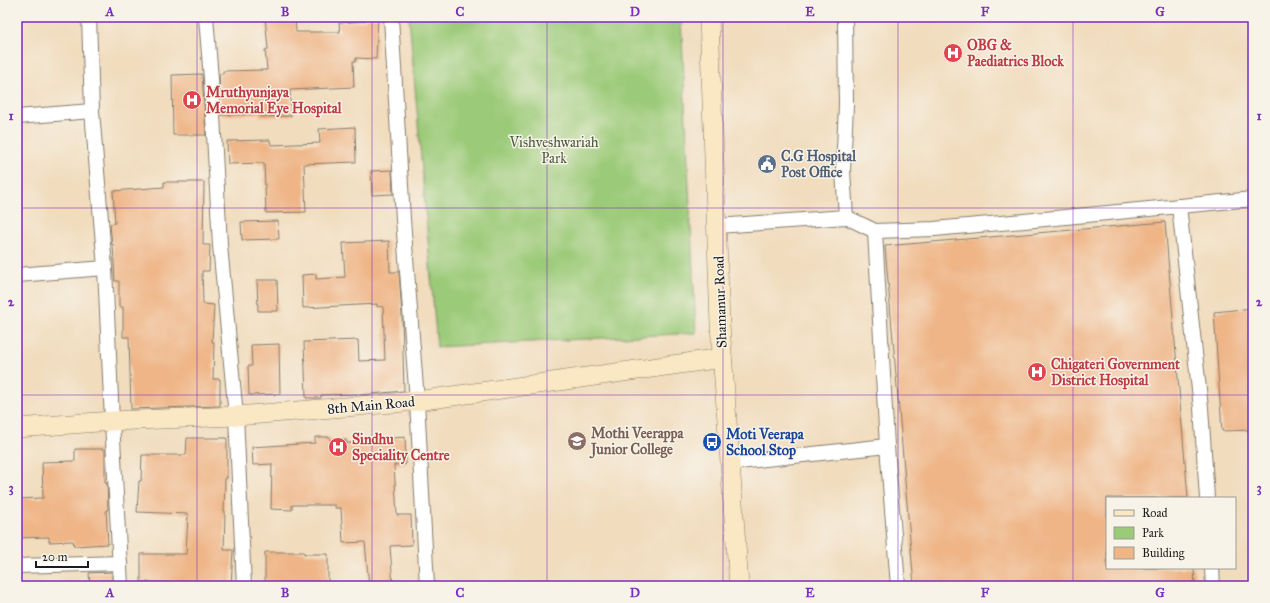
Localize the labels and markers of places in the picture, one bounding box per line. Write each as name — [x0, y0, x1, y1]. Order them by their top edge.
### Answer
place label: OBG & Paediatrics Block — [967, 37, 1064, 70]
hospital icon: OBG & Paediatrics Block — [942, 42, 964, 64]
place label: Mruthyunjaya Memorial Eye Hospital — [206, 84, 343, 118]
hospital icon: Mruthyunjaya Memorial Eye Hospital — [181, 89, 203, 111]
place label: C.G Hospital Post Office — [781, 148, 857, 181]
public building icon: C.G Hospital Post Office — [756, 153, 778, 175]
place label: Chigateri Government District Hospital — [1051, 356, 1180, 390]
hospital icon: Chigateri Government District Hospital — [1026, 361, 1048, 383]
place label: Mothi Veerappa Junior College — [589, 425, 685, 459]
place label: Moti Veerapa School Stop — [726, 426, 805, 460]
school or university icon: Mothi Veerappa Junior College — [566, 430, 588, 452]
place label: Sindhu Speciality Centre — [352, 431, 450, 465]
bus stop icon: Moti Veerapa School Stop — [701, 431, 723, 453]
hospital icon: Sindhu Speciality Centre — [327, 436, 349, 458]

